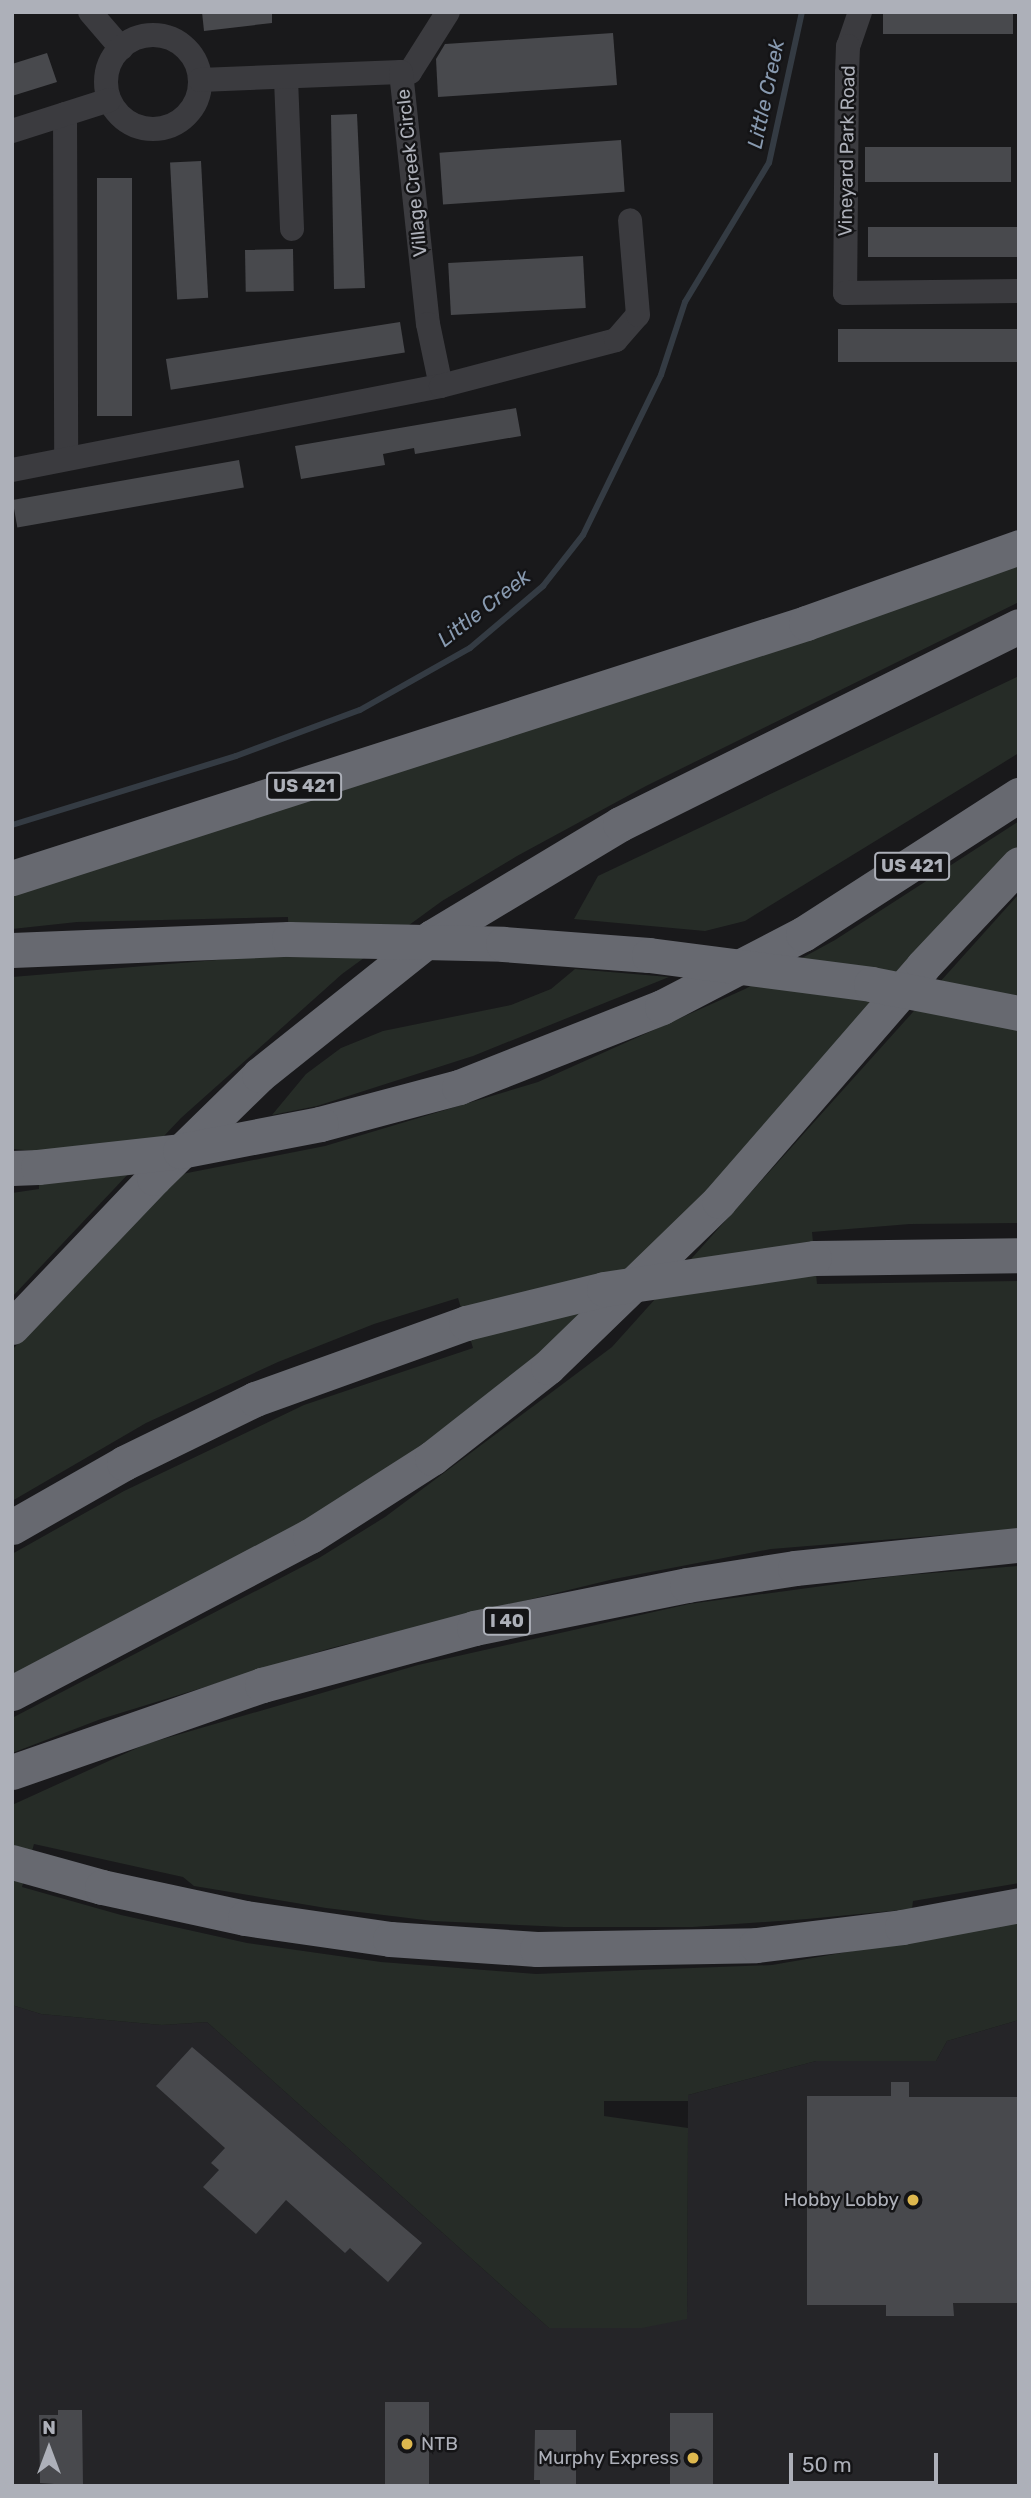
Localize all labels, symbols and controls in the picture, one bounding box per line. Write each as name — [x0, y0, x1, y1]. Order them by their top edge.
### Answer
water label: Little Creek — [742, 37, 790, 151]
street label: Vineyard Park Road — [834, 65, 860, 237]
street label: Village Creek Circle — [392, 88, 432, 258]
water label: Little Creek — [432, 564, 536, 652]
road number: US 421 — [266, 772, 342, 800]
road number: US 421 — [874, 852, 950, 880]
road number: I 40 — [482, 1606, 532, 1636]
place label: Hobby Lobby — [783, 2189, 899, 2211]
marker: Hobby Lobby — [905, 2192, 921, 2208]
north arrow — [14, 2414, 84, 2484]
text: N — [42, 2416, 56, 2439]
place label: NTB — [421, 2433, 458, 2455]
marker: NTB — [399, 2436, 415, 2452]
scale bar — [793, 2438, 942, 2482]
place label: Murphy Express — [537, 2447, 679, 2469]
marker: Murphy Express — [685, 2450, 701, 2466]
text: 50 m — [802, 2452, 852, 2477]

